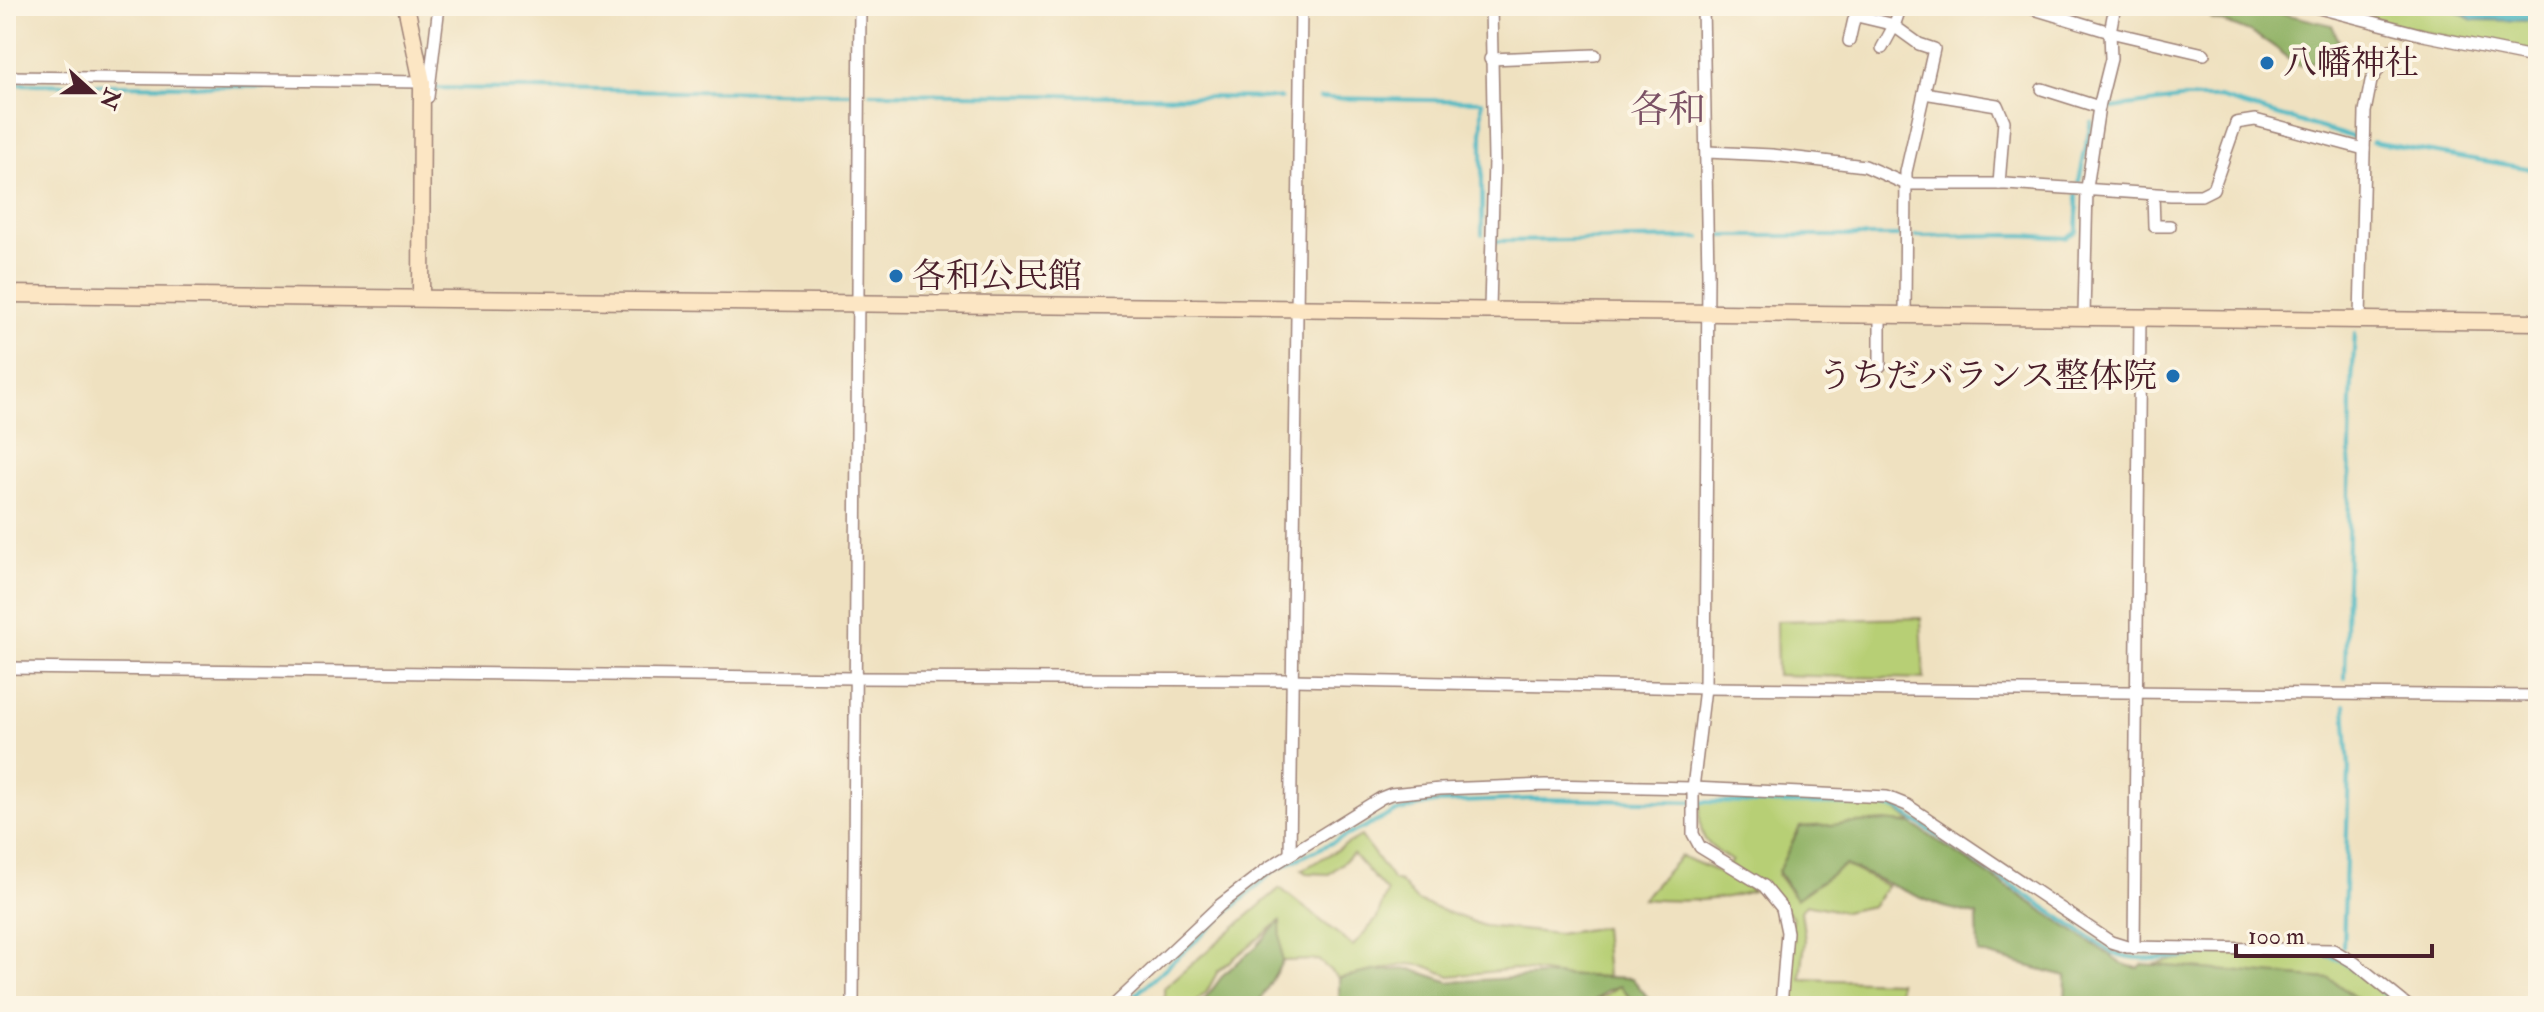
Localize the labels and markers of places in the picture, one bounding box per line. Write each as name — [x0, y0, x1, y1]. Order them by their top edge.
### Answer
place label: 八幡神社 — [2283, 42, 2419, 85]
marker: 八幡神社 — [2258, 54, 2276, 72]
place label: 各和公民館 — [912, 255, 1082, 298]
marker: 各和公民館 — [887, 267, 905, 285]
place label: うちだバランス整体院 — [1818, 355, 2157, 398]
marker: うちだバランス整体院 — [2164, 367, 2182, 385]

